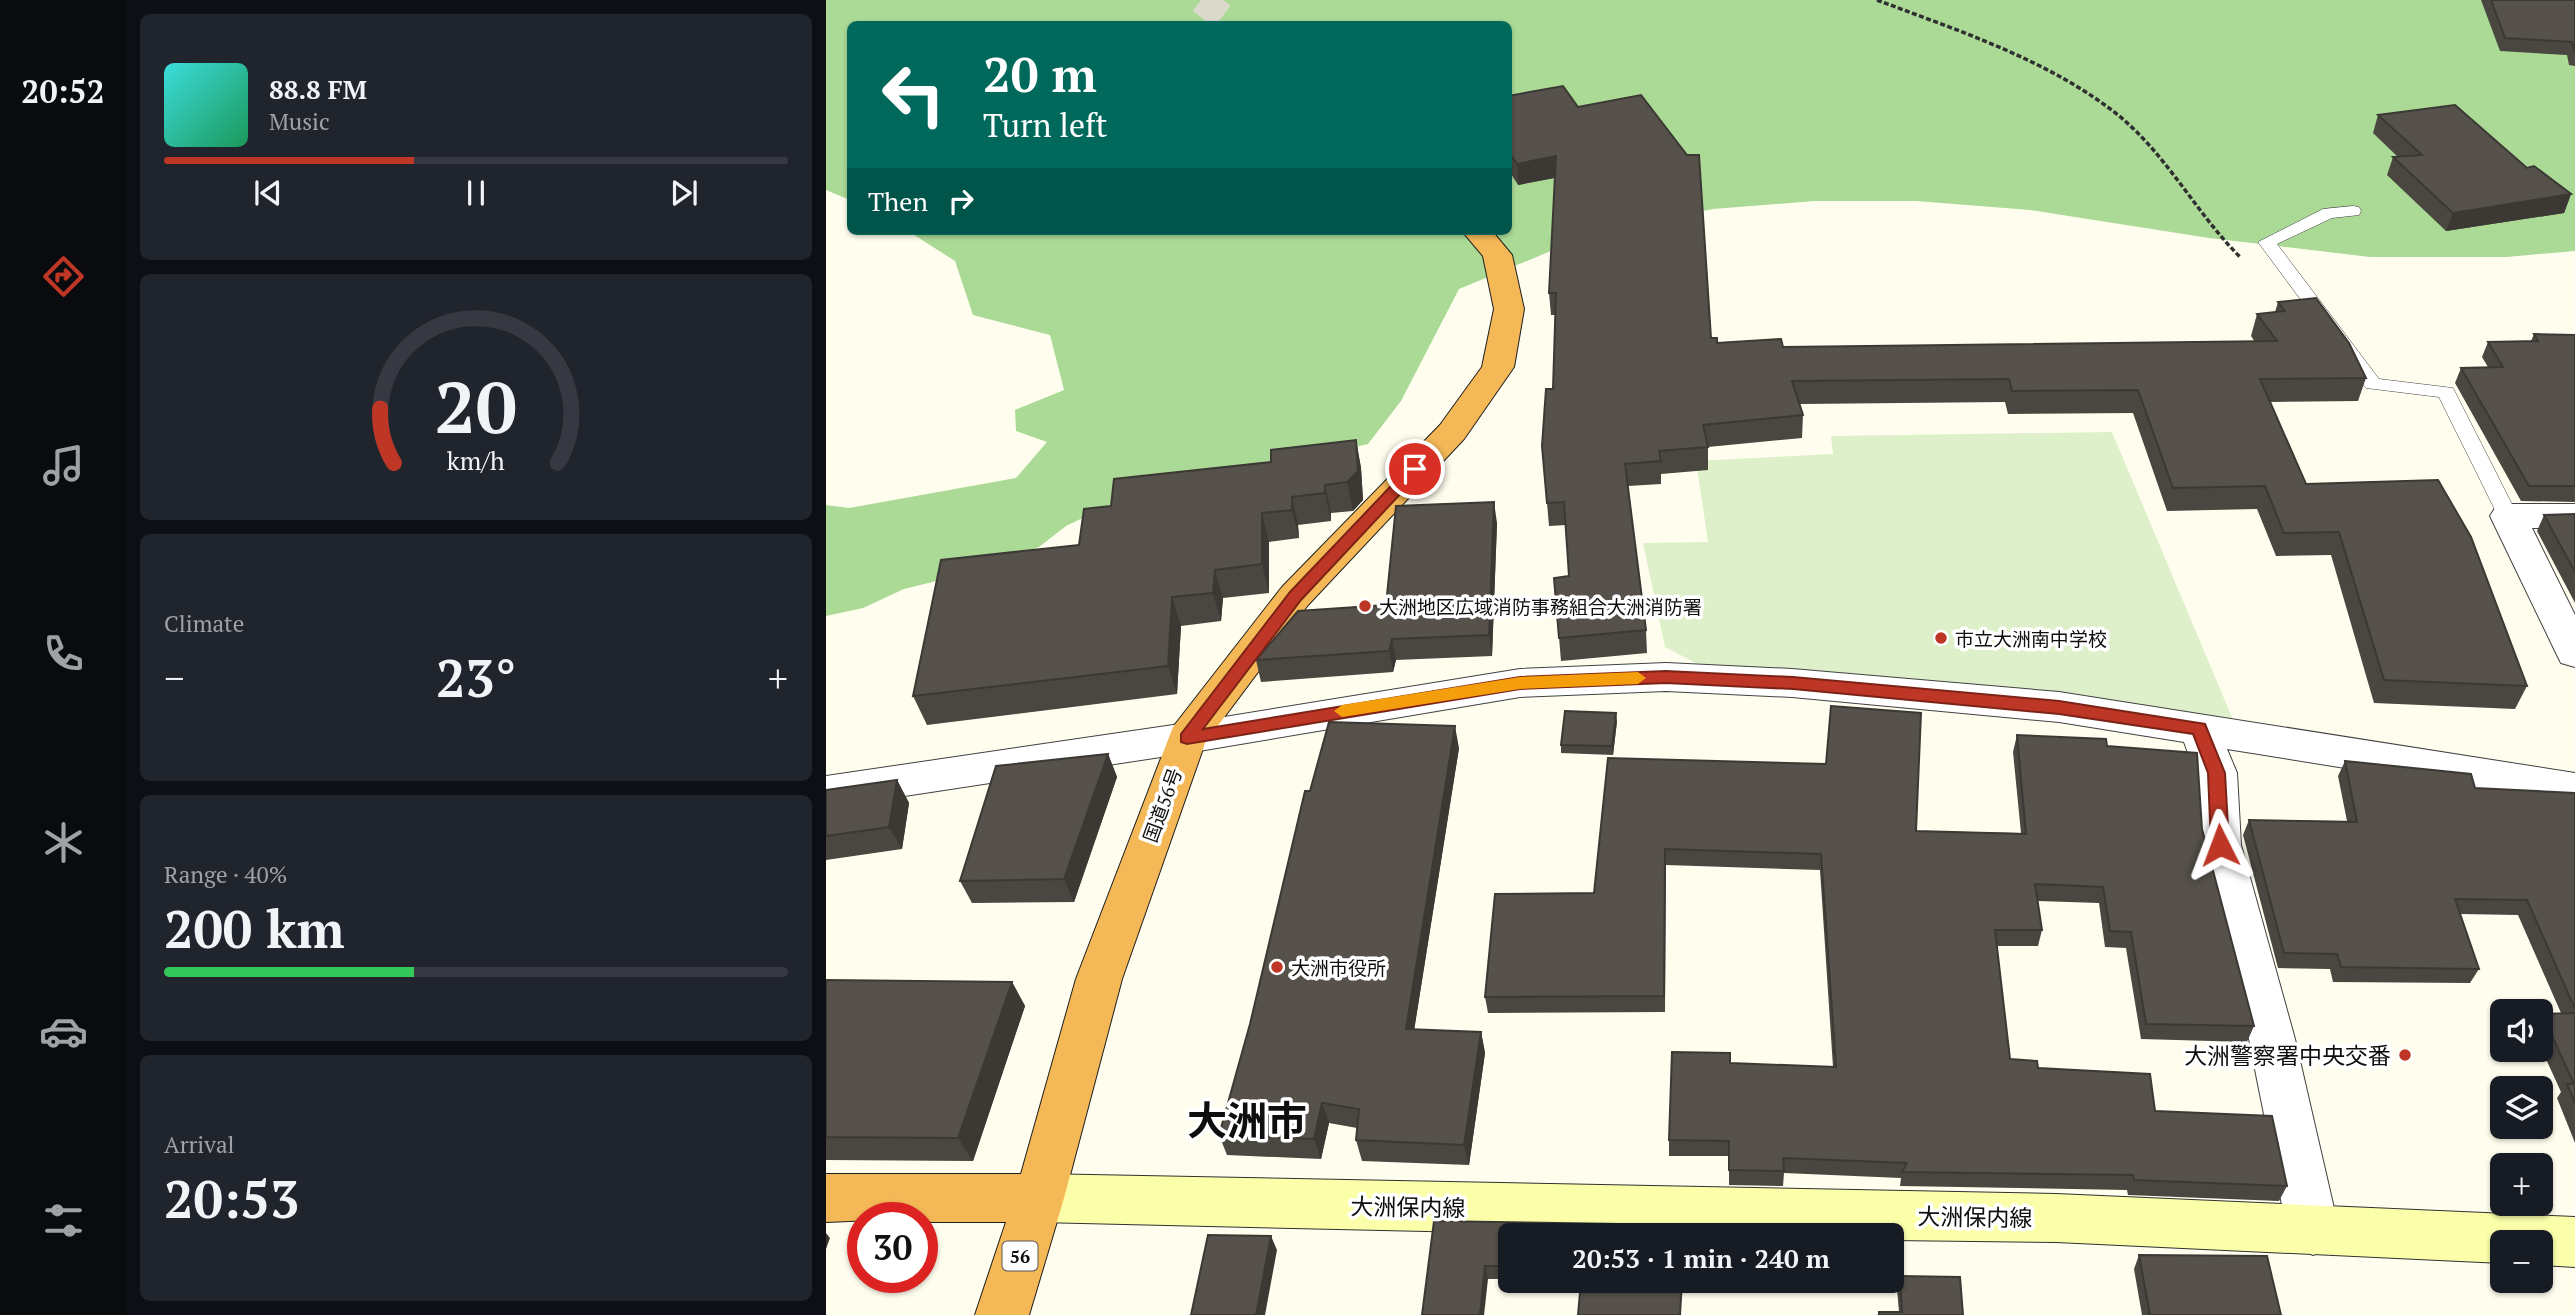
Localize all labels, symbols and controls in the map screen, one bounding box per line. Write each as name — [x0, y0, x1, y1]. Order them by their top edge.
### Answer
text: 20 m — [983, 41, 1097, 106]
icon: left — [868, 49, 959, 140]
text: 20:52 — [21, 70, 105, 112]
text: 88.8 FM — [269, 72, 367, 106]
text: Turn left — [983, 104, 1107, 146]
text: Music — [269, 106, 330, 137]
icon: previous — [249, 174, 287, 212]
icon: pause — [457, 174, 495, 212]
icon: next — [665, 174, 703, 212]
icon: right — [942, 182, 980, 220]
text: Then — [868, 184, 928, 218]
icon: directions — [39, 252, 88, 301]
text: 20 — [435, 358, 517, 455]
pin — [1385, 439, 1445, 499]
icon: music — [39, 441, 88, 490]
text: km/h — [447, 444, 505, 477]
icon: arrive — [1396, 450, 1434, 488]
place label: 大洲地区広域消防事務組合大洲消防署 — [1379, 594, 1702, 619]
marker: 大洲地区広域消防事務組合大洲消防署 — [1357, 598, 1373, 614]
text: Climate — [164, 608, 244, 639]
place label: 市立大洲南中学校 — [1955, 626, 2107, 651]
icon: phone — [39, 629, 88, 678]
marker: 市立大洲南中学校 — [1933, 630, 1949, 646]
text: 23° — [436, 643, 516, 712]
text: − — [164, 653, 184, 703]
text: + — [768, 653, 788, 703]
street label: 国道56号 — [1137, 764, 1187, 846]
position arrow — [2183, 808, 2257, 882]
icon: climate — [39, 818, 88, 867]
text: Range · 40% — [164, 859, 287, 890]
text: 200 km — [164, 894, 345, 963]
place label: 大洲市役所 — [1291, 955, 1386, 980]
marker: 大洲市役所 — [1269, 959, 1285, 975]
map controls — [2490, 999, 2553, 1293]
button: sound — [2490, 999, 2553, 1062]
icon: car — [39, 1007, 88, 1056]
place label: 大洲警察署中央交番 — [2184, 1040, 2391, 1071]
marker: 大洲警察署中央交番 — [2397, 1047, 2413, 1063]
button: layers — [2490, 1076, 2553, 1139]
district label: 大洲市 — [1187, 1093, 1307, 1146]
text: Arrival — [164, 1129, 235, 1160]
button: + — [2490, 1153, 2553, 1216]
text: 20:53 — [164, 1164, 299, 1233]
street label: 大洲保内線 — [1350, 1190, 1466, 1224]
icon: filters — [39, 1196, 88, 1245]
street label: 大洲保内線 — [1917, 1200, 2033, 1234]
speed limit sign: 30 — [847, 1202, 938, 1293]
button: − — [2490, 1230, 2553, 1293]
road number: 56 — [1002, 1241, 1038, 1270]
text: 20:53 · 1 min · 240 m — [1572, 1241, 1830, 1275]

